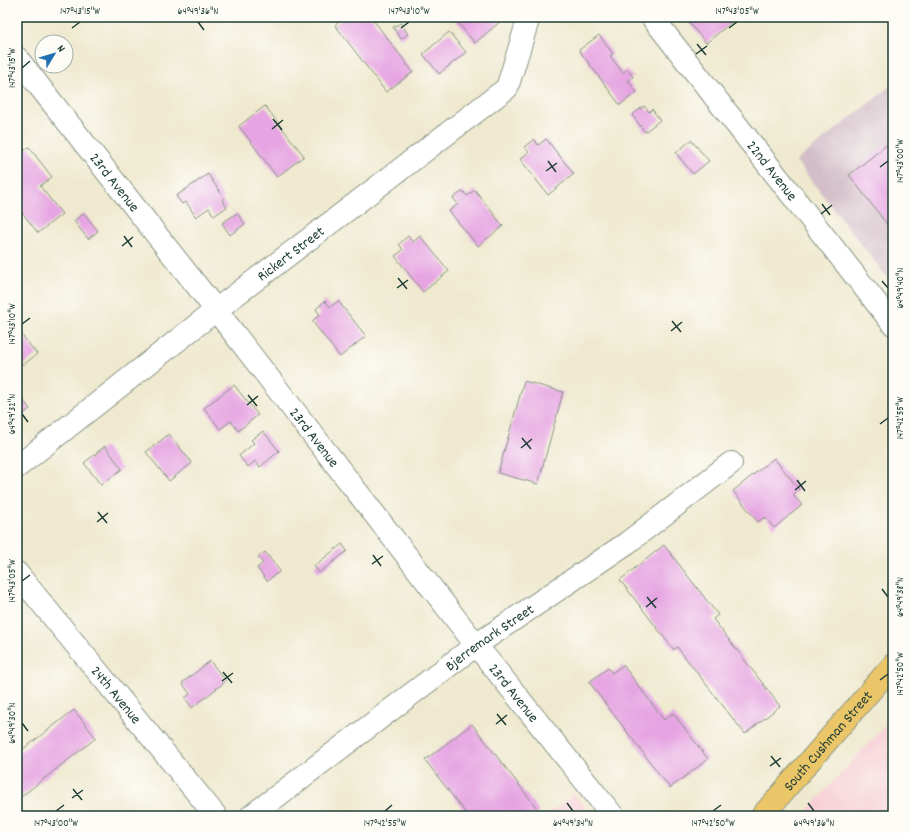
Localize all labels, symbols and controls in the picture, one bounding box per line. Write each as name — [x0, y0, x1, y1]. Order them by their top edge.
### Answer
text: 147°43'15"W — [60, 5, 100, 19]
text: 64°49'36"N — [178, 5, 218, 19]
text: 147°43'10"W — [389, 5, 430, 19]
text: 147°43'05"W — [715, 5, 759, 19]
north arrow — [34, 34, 74, 74]
text: N — [52, 42, 69, 57]
text: 147°43'15"W — [6, 48, 20, 88]
street label: 22nd Avenue — [740, 137, 802, 207]
text: 147°43'00"W — [894, 139, 908, 183]
street label: 23rd Avenue — [83, 149, 144, 218]
street label: Rickert Street — [253, 222, 330, 288]
text: 64°49'40"N — [894, 267, 908, 309]
text: 147°43'10"W — [6, 303, 20, 344]
text: 64°49'32"N — [6, 394, 20, 434]
text: 147°42'55"W — [894, 397, 908, 439]
street label: 23rd Avenue — [283, 404, 344, 473]
text: 147°43'05"W — [6, 559, 20, 603]
text: 64°49'38"N — [894, 577, 908, 617]
street label: Bjerremark Street — [441, 599, 540, 678]
text: 147°42'50"W — [894, 652, 908, 696]
street label: 23rd Avenue — [482, 659, 543, 728]
street label: 24th Avenue — [84, 662, 146, 730]
street label: South Cushman Street — [779, 686, 879, 797]
text: 64°49'30"N — [6, 702, 20, 744]
text: 147°43'00"W — [34, 817, 78, 831]
text: 147°42'55"W — [364, 817, 406, 831]
text: 64°49'34"N — [553, 817, 593, 831]
text: 147°42'50"W — [691, 817, 735, 831]
text: 64°49'36"N — [794, 817, 834, 831]

